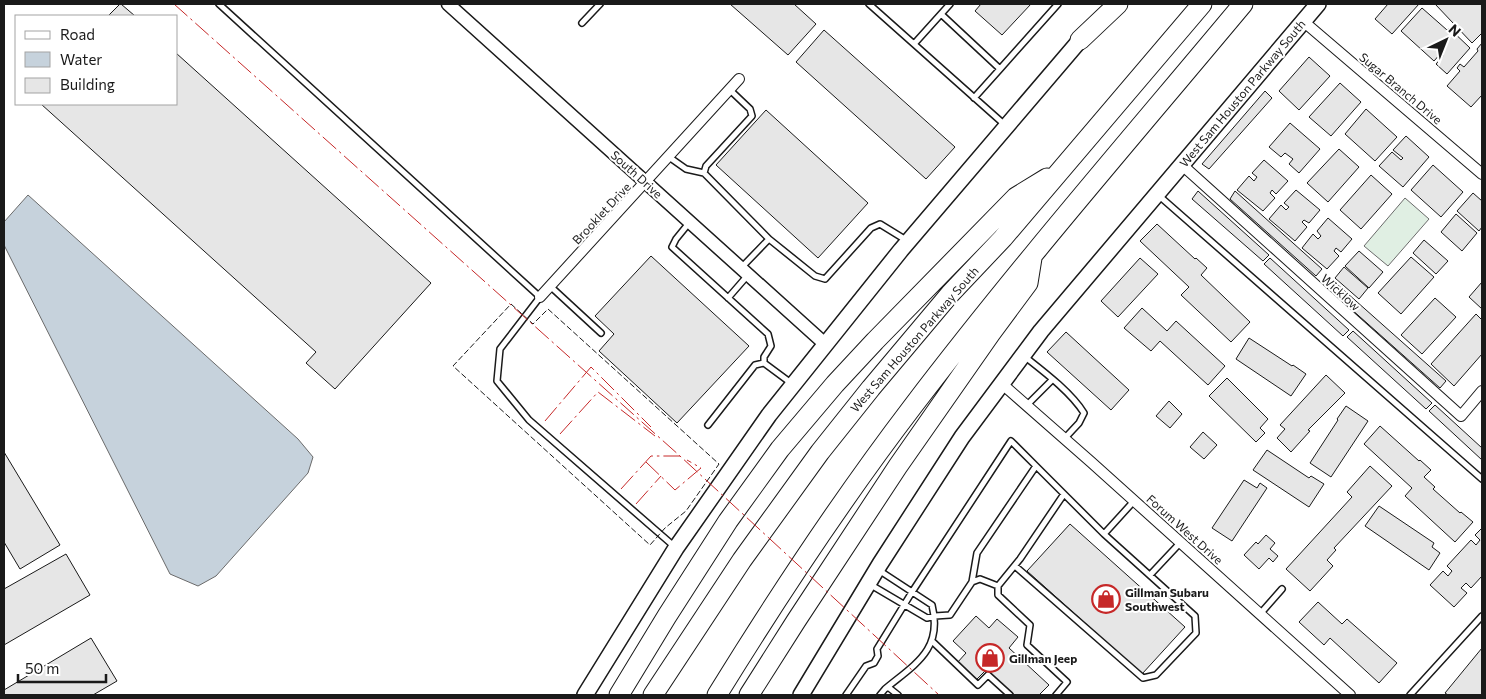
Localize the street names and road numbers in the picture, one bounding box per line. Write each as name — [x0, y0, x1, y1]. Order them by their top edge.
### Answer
street label: West Sam Houston Parkway South — [1176, 17, 1308, 169]
street label: Sugar Branch Drive — [1357, 49, 1445, 127]
street label: South Drive — [609, 147, 665, 201]
street label: Brooklet Drive — [569, 179, 633, 247]
street label: West Sam Houston Parkway South — [847, 264, 981, 414]
street label: Wicklow — [1319, 271, 1364, 313]
street label: Forum West Drive — [1144, 491, 1226, 567]

